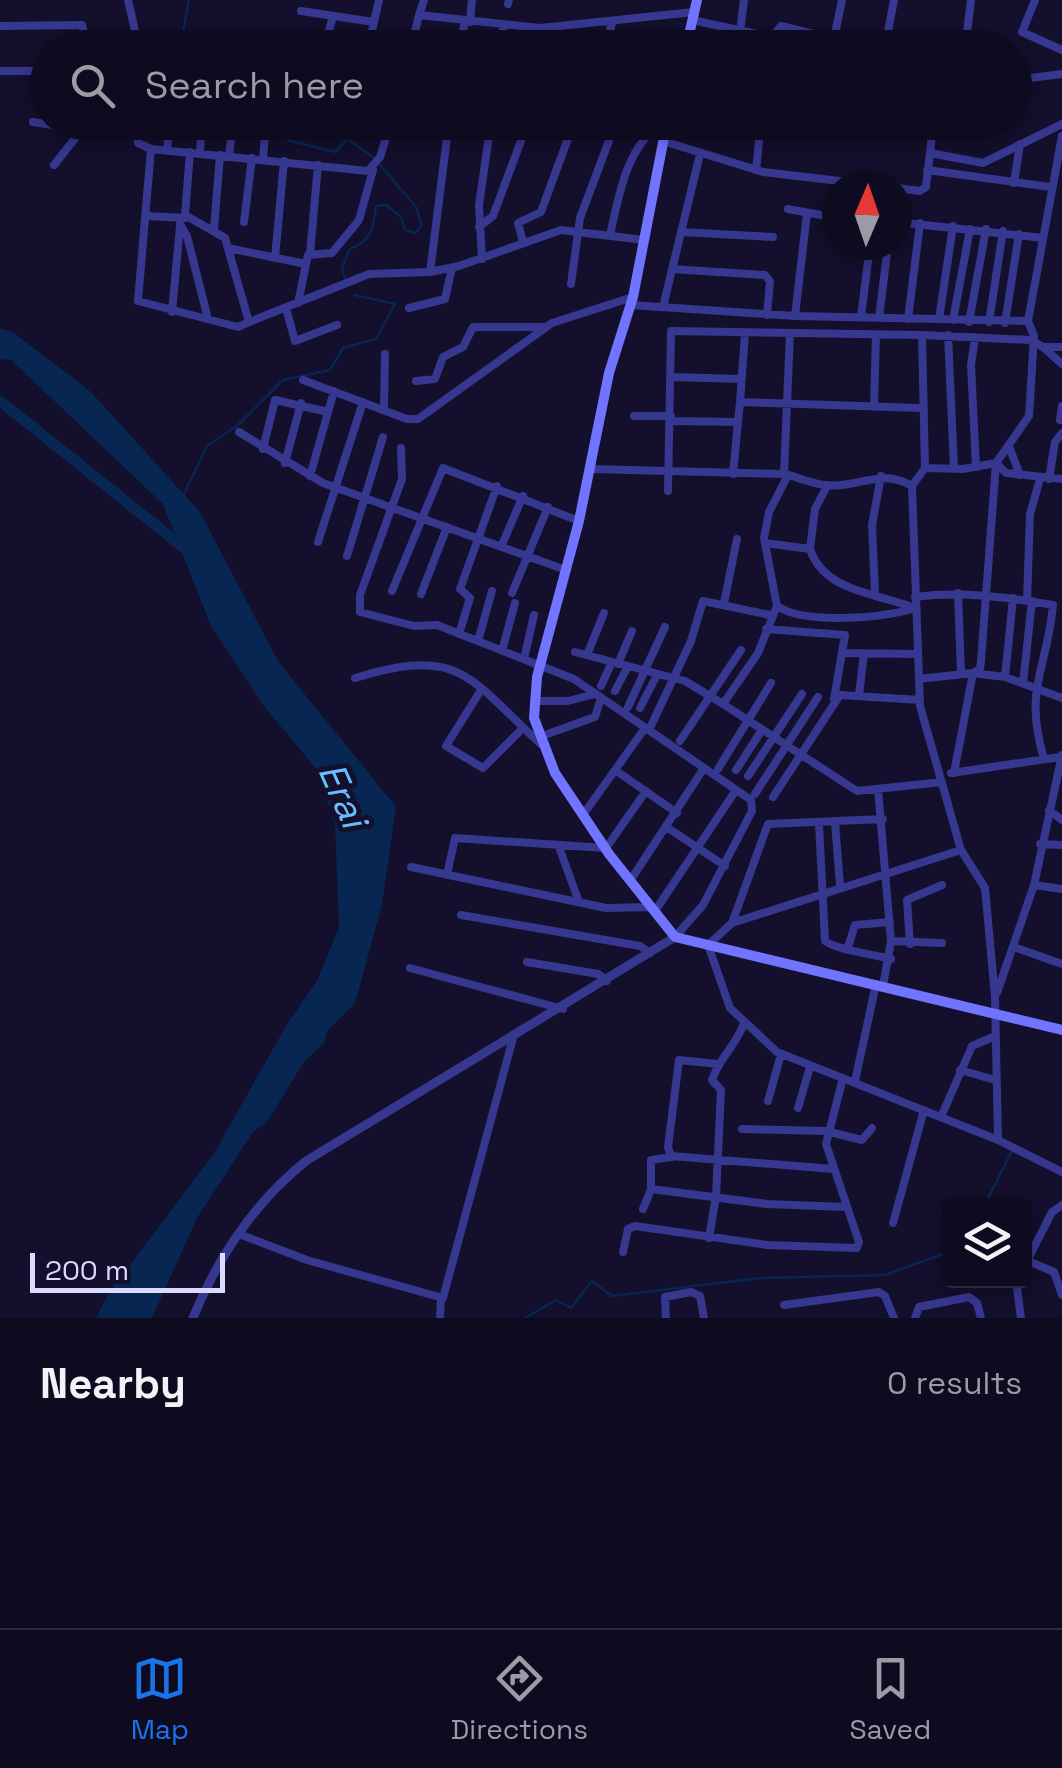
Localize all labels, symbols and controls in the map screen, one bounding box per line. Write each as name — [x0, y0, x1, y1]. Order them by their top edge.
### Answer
search box — [30, 30, 1032, 140]
icon: search — [65, 58, 120, 113]
text: Search here — [145, 61, 364, 109]
north arrow — [822, 170, 912, 260]
water label: Erai — [308, 755, 380, 839]
map controls — [942, 1198, 1032, 1288]
button: layers — [942, 1198, 1032, 1288]
scale bar — [30, 1248, 225, 1292]
text: 200 m — [45, 1252, 129, 1288]
text: Nearby — [40, 1357, 186, 1410]
text: 0 results — [887, 1363, 1022, 1403]
tab: Map — [131, 1651, 189, 1747]
tab: Directions — [451, 1651, 588, 1747]
tab: Saved — [850, 1651, 931, 1747]

